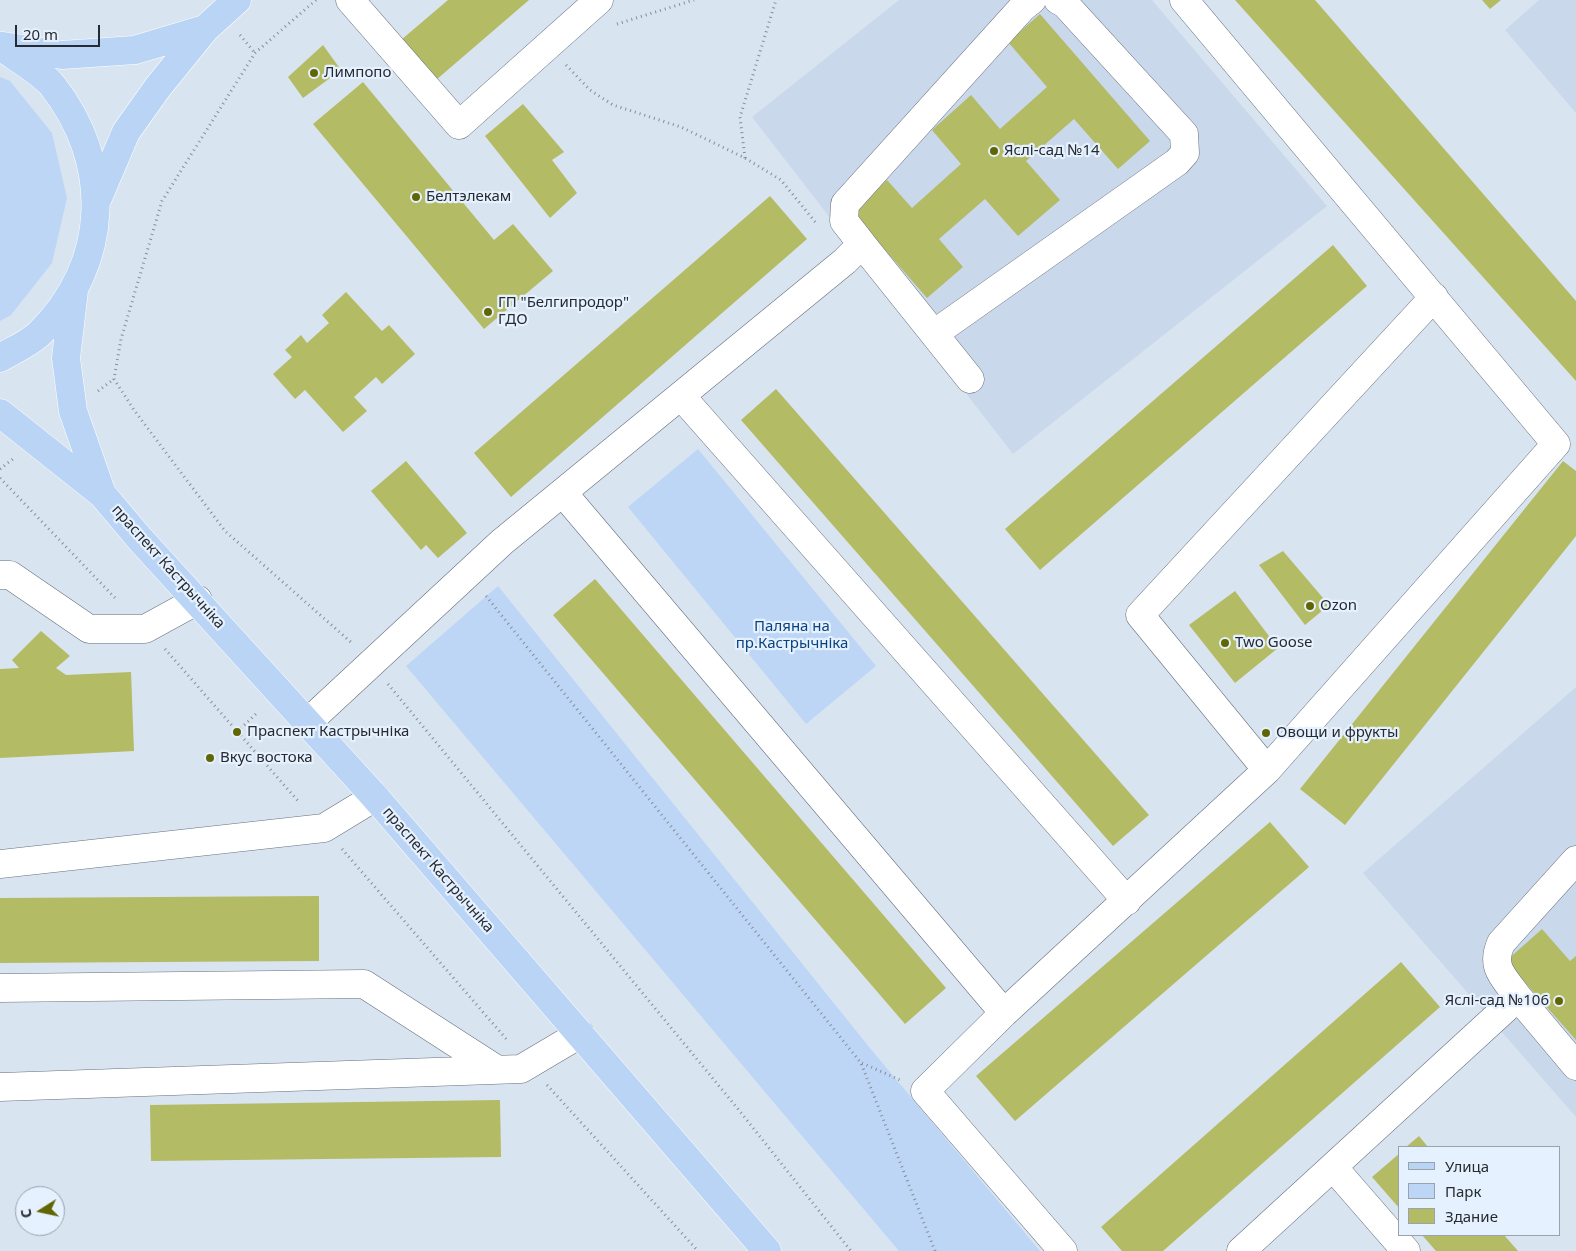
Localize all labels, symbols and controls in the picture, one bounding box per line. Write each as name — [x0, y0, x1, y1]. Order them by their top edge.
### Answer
scale bar — [18, 15, 102, 47]
text: 20 m — [23, 24, 58, 44]
place label: Лимпопо — [324, 64, 391, 82]
marker: Лимпопо — [308, 67, 320, 79]
place label: Яслі-сад №14 — [1004, 142, 1100, 160]
marker: Яслі-сад №14 — [988, 145, 1000, 157]
place label: Белтэлекам — [426, 188, 511, 206]
marker: Белтэлекам — [410, 191, 422, 203]
place label: ГП "Белгипродор" ГДО — [498, 294, 629, 329]
marker: ГП "Белгипродор" ГДО — [482, 306, 494, 318]
street label: праспект Кастрычніка — [108, 501, 228, 633]
place label: Ozon — [1320, 597, 1357, 615]
marker: Ozon — [1304, 600, 1316, 612]
park label: Паляна на пр.Кастрычніка — [736, 618, 848, 653]
place label: Two Goose — [1235, 634, 1313, 652]
marker: Two Goose — [1219, 637, 1231, 649]
place label: Праспект Кастрычніка — [247, 723, 409, 741]
place label: Овощи и фрукты — [1276, 724, 1398, 742]
marker: Праспект Кастрычніка — [231, 726, 243, 738]
marker: Овощи и фрукты — [1260, 727, 1272, 739]
place label: Вкус востока — [220, 749, 313, 767]
marker: Вкус востока — [204, 752, 216, 764]
street label: праспект Кастрычніка — [379, 804, 497, 936]
place label: Яслі-сад №106 — [1445, 992, 1549, 1010]
marker: Яслі-сад №106 — [1553, 995, 1565, 1007]
legend — [1398, 1146, 1561, 1236]
text: Улица — [1445, 1156, 1489, 1176]
text: Парк — [1445, 1181, 1481, 1201]
north arrow — [15, 1186, 65, 1236]
text: Здание — [1445, 1206, 1498, 1226]
text: С — [16, 1207, 36, 1220]

